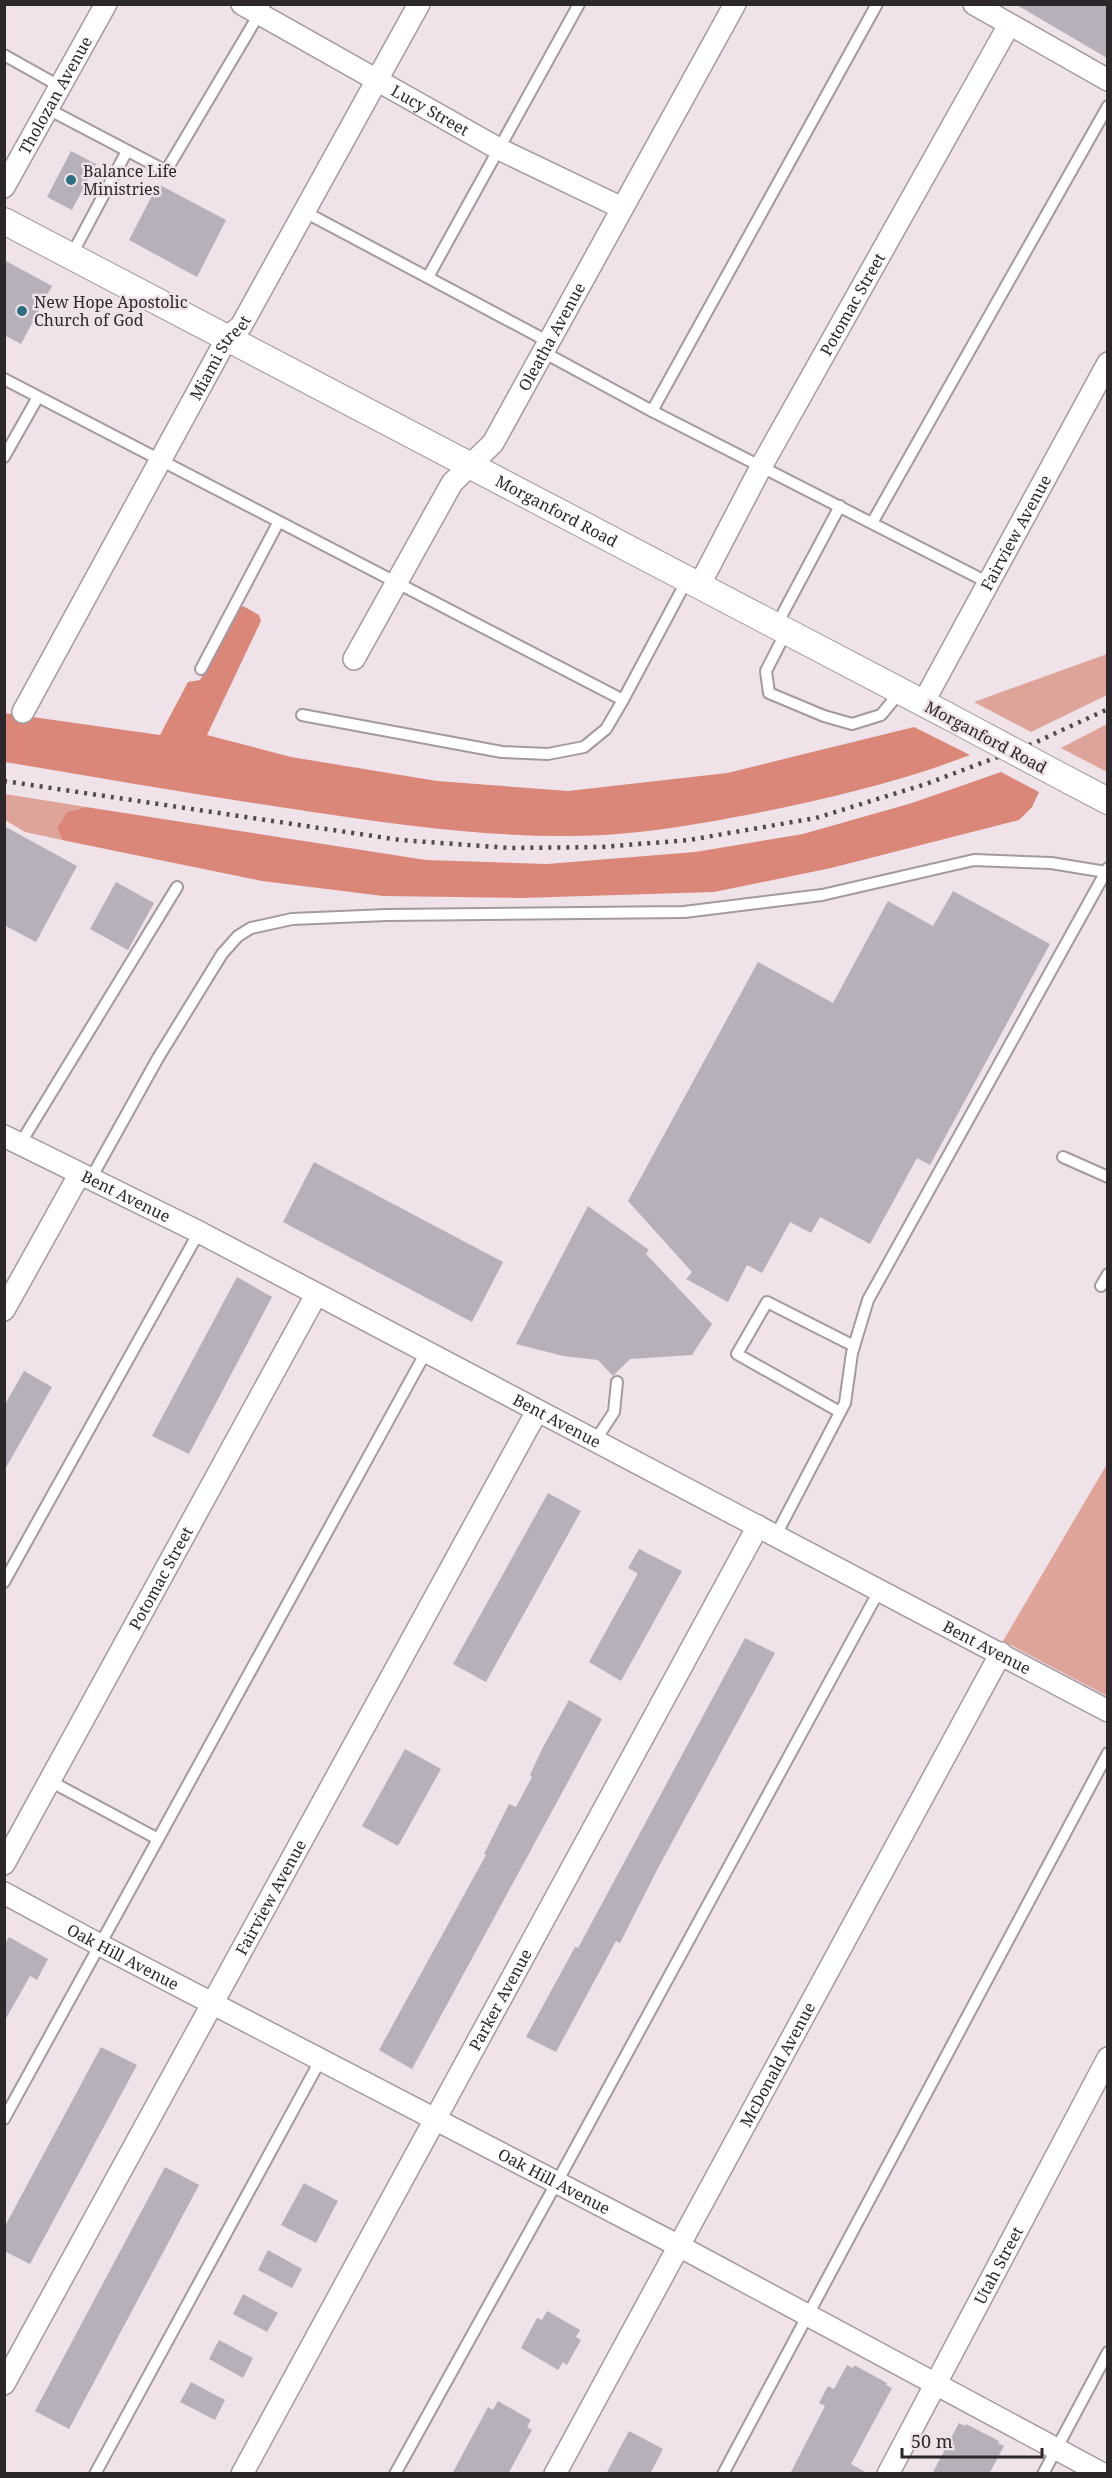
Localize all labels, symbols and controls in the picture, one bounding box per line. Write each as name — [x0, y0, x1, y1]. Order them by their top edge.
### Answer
street label: Tholozan Avenue — [13, 32, 97, 158]
street label: Lucy Street — [387, 79, 473, 141]
place label: Balance Life Ministries — [83, 160, 177, 200]
marker: Balance Life Ministries — [64, 173, 78, 187]
street label: Potomac Street — [815, 248, 890, 359]
street label: Oleatha Avenue — [513, 279, 590, 395]
place label: New Hope Apostolic Church of God — [34, 291, 188, 331]
marker: New Hope Apostolic Church of God — [15, 304, 29, 318]
street label: Miami Street — [184, 311, 256, 404]
street label: Morganford Road — [492, 470, 622, 552]
street label: Fairview Avenue — [975, 471, 1056, 594]
street label: Morganford Road — [921, 696, 1051, 778]
street label: Bent Avenue — [78, 1165, 174, 1227]
street label: Bent Avenue — [509, 1388, 605, 1453]
street label: Potomac Street — [124, 1522, 198, 1634]
street label: Bent Avenue — [939, 1615, 1035, 1679]
street label: Fairview Avenue — [230, 1836, 311, 1959]
street label: Oak Hill Avenue — [63, 1918, 183, 1995]
street label: Parker Avenue — [464, 1945, 537, 2054]
street label: McDonald Avenue — [735, 1998, 820, 2131]
street label: Oak Hill Avenue — [494, 2143, 614, 2219]
street label: Utah Street — [969, 2222, 1028, 2308]
scale bar — [902, 2421, 1042, 2459]
text: 50 m — [911, 2429, 953, 2453]

